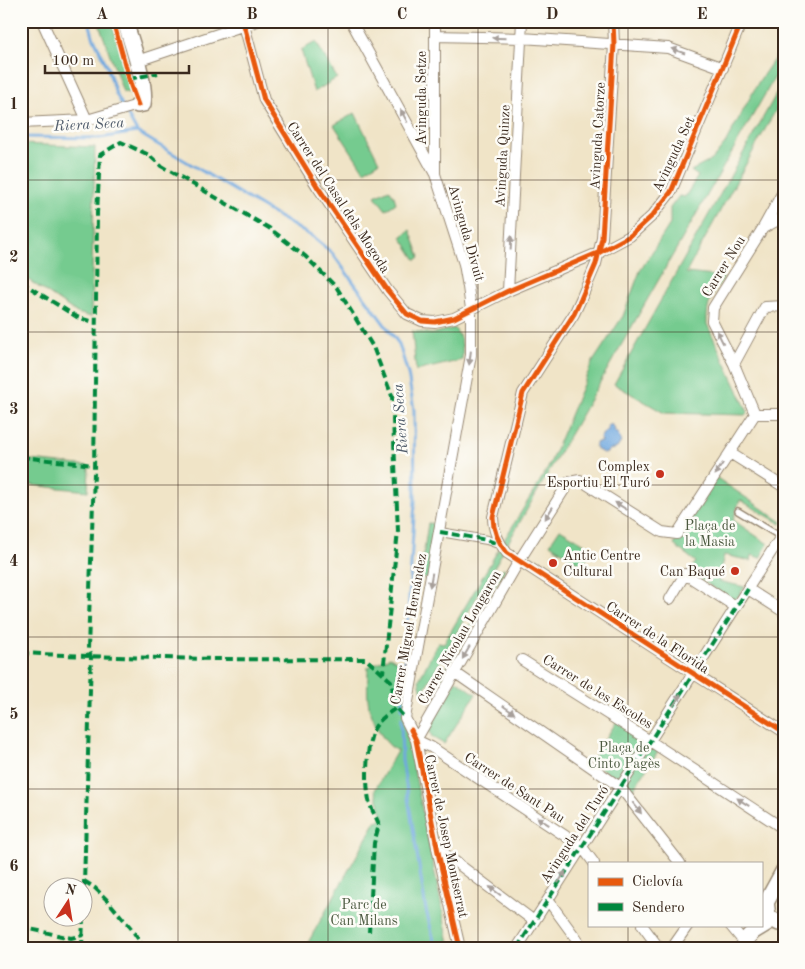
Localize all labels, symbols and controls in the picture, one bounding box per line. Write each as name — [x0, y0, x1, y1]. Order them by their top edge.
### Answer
text: A — [96, 7, 108, 23]
text: B — [246, 7, 258, 23]
text: C — [397, 7, 407, 23]
text: D — [546, 7, 558, 23]
text: E — [696, 7, 708, 23]
one-way arrow — [490, 33, 506, 41]
scale bar — [45, 42, 189, 74]
one-way arrow — [670, 47, 685, 55]
street label: Avinguda Setze — [415, 51, 429, 145]
text: 100 m — [52, 54, 94, 69]
street label: Avinguda Catorze — [588, 82, 608, 190]
text: 1 — [9, 97, 19, 113]
street label: Avinguda Quinze — [493, 104, 513, 208]
one-way arrow — [400, 108, 408, 123]
street label: Avinguda Set — [650, 114, 698, 194]
water label: Riera Seca — [52, 116, 125, 135]
street label: Carrer del Casal dels Mogoda — [284, 119, 392, 276]
street label: Avinguda Divuit — [446, 183, 487, 283]
street label: Carrer Nou — [700, 233, 748, 300]
one-way arrow — [507, 235, 515, 251]
text: 2 — [9, 250, 19, 266]
one-way arrow — [716, 330, 724, 345]
one-way arrow — [466, 350, 474, 366]
water label: Riera Seca — [392, 383, 412, 456]
text: 3 — [9, 402, 19, 418]
place label: Complex Esportiu El Turó — [547, 460, 650, 490]
one-way arrow — [714, 463, 724, 476]
marker: Complex Esportiu El Turó — [654, 468, 666, 480]
one-way arrow — [615, 502, 628, 511]
one-way arrow — [544, 506, 554, 520]
park label: Plaça de la Masia — [685, 519, 735, 549]
place label: Antic Centre Cultural — [563, 549, 640, 579]
street label: Carrer Miguel Hernández — [389, 552, 429, 706]
text: 4 — [9, 554, 19, 570]
marker: Antic Centre Cultural — [547, 557, 559, 569]
place label: Can Baqué — [660, 565, 725, 579]
marker: Can Baqué — [729, 565, 741, 577]
street label: Carrer Nicolau Longaron — [416, 568, 504, 707]
one-way arrow — [427, 572, 435, 588]
street label: Carrer de la Florida — [603, 599, 712, 676]
one-way arrow — [462, 645, 470, 660]
street label: Carrer de les Escoles — [540, 652, 655, 731]
one-way arrow — [672, 693, 681, 706]
one-way arrow — [502, 705, 516, 715]
text: 5 — [9, 707, 19, 723]
park label: Plaça de Cinto Pagès — [588, 741, 660, 771]
street label: Carrer de Sant Pau — [462, 750, 568, 826]
street label: Carrer de Josep Montserrat — [422, 753, 470, 919]
street label: Avinguda del Turó — [538, 783, 612, 886]
one-way arrow — [736, 797, 750, 807]
one-way arrow — [632, 802, 642, 815]
one-way arrow — [536, 817, 550, 826]
text: 6 — [9, 859, 19, 875]
legend — [588, 862, 762, 926]
one-way arrow — [557, 871, 567, 884]
text: Ciclovía — [632, 875, 684, 890]
north arrow — [42, 876, 92, 926]
text: N — [64, 882, 77, 898]
one-way arrow — [489, 886, 502, 897]
park label: Parc de Can Milans — [330, 898, 398, 928]
text: Sendero — [632, 901, 685, 916]

